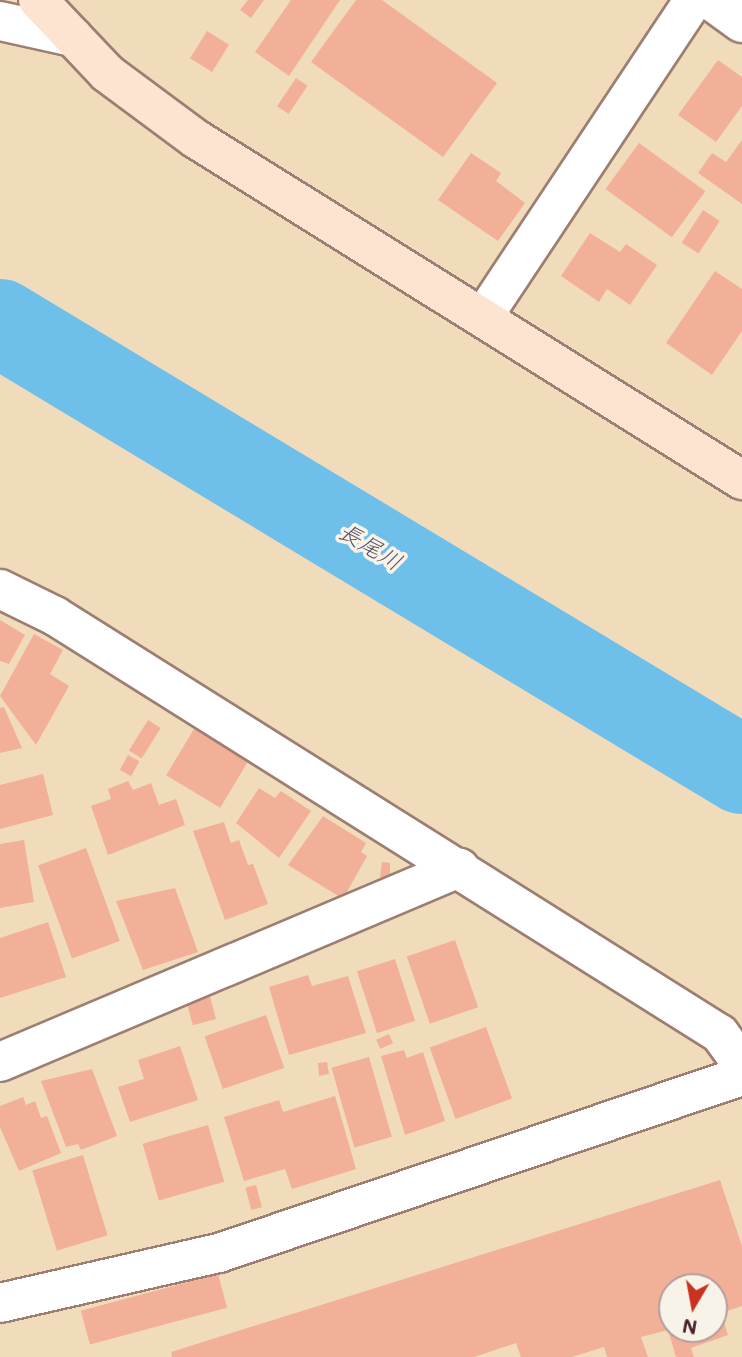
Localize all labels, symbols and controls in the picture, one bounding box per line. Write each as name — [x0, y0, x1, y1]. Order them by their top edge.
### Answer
water label: 長尾川 — [334, 516, 408, 576]
north arrow — [658, 1273, 728, 1343]
text: N — [680, 1314, 699, 1341]

